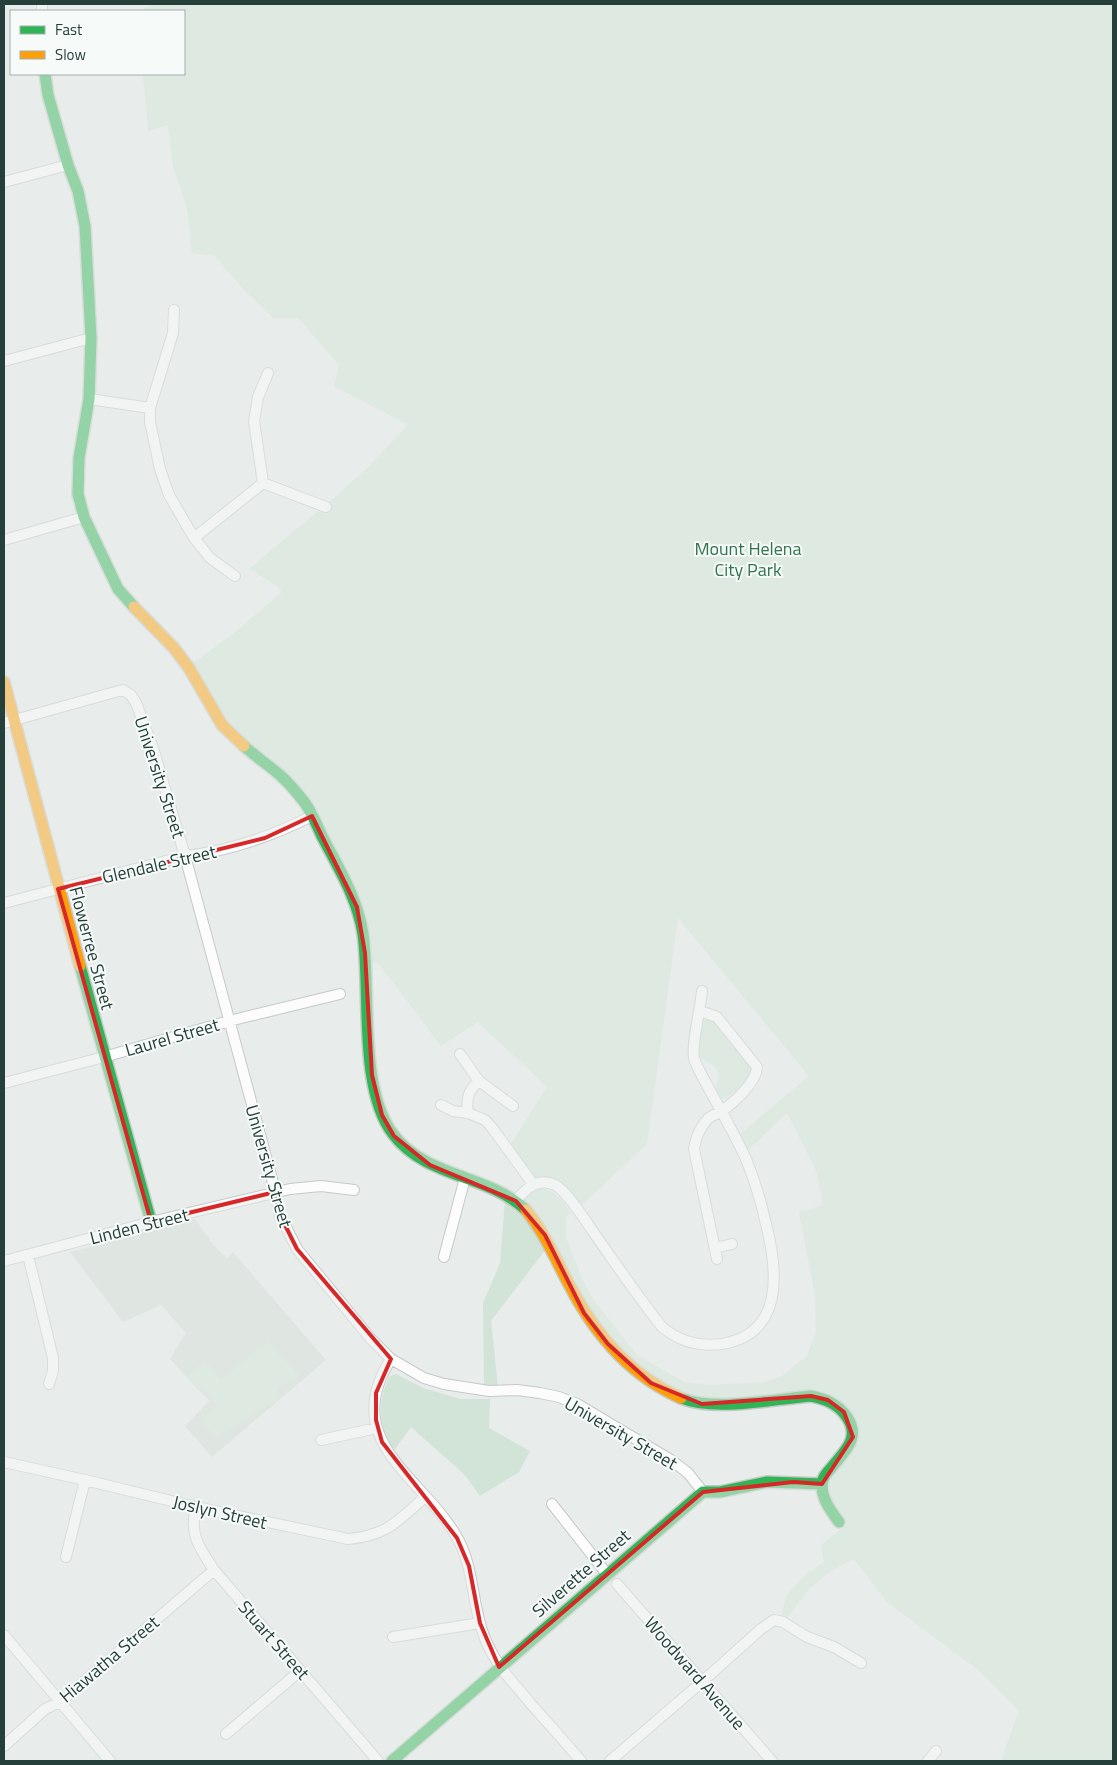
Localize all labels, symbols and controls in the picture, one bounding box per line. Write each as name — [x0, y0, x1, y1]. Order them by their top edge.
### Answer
legend — [10, 10, 185, 75]
text: Fast — [55, 18, 83, 41]
text: Slow — [55, 43, 86, 66]
park label: Mount Helena City Park — [694, 535, 802, 583]
street label: University Street — [128, 713, 193, 842]
street label: Glendale Street — [99, 838, 219, 890]
street label: Flowerree Street — [63, 883, 122, 1013]
street label: Laurel Street — [122, 1010, 223, 1063]
street label: University Street — [239, 1101, 300, 1231]
street label: Linden Street — [87, 1201, 192, 1251]
street label: University Street — [559, 1390, 683, 1477]
street label: Joslyn Street — [170, 1488, 270, 1536]
street label: Silverette Street — [526, 1522, 637, 1623]
street label: Stuart Street — [232, 1594, 317, 1686]
street label: Hiawatha Street — [53, 1609, 165, 1709]
street label: Woodward Avenue — [638, 1610, 752, 1736]

